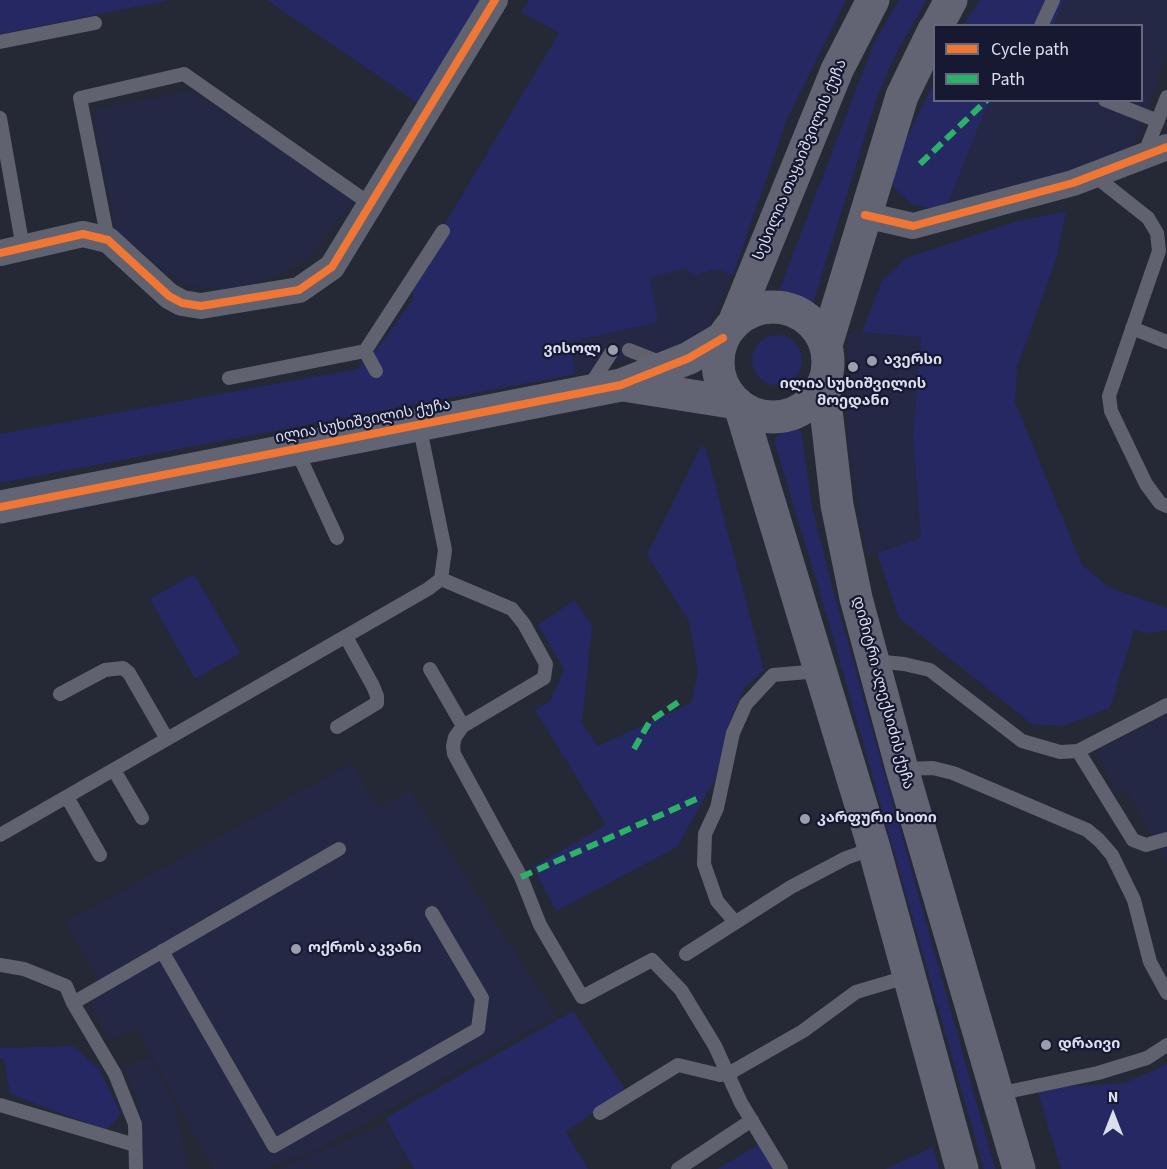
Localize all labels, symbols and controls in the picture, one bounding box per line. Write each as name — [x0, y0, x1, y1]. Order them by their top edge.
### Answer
legend — [933, 24, 1143, 102]
text: Cycle path — [991, 37, 1069, 62]
street label: სესილია თაყაიშვილის ქუჩა — [750, 57, 852, 263]
text: Path — [991, 67, 1025, 92]
place label: ვისოლ — [543, 341, 601, 359]
marker: ვისოლ — [606, 343, 620, 357]
place label: ავერსი — [884, 352, 942, 370]
marker: ავერსი — [865, 354, 879, 368]
marker: ილია სუხიშვილის მოედანი — [846, 360, 860, 374]
place label: ილია სუხიშვილის მოედანი — [780, 376, 926, 411]
street label: ილია სუხიშვილის ქუჩა — [274, 396, 452, 448]
street label: დიმიტრი ალექსიძის ქუჩა — [848, 594, 916, 792]
place label: კარფური სითი — [817, 810, 937, 828]
marker: კარფური სითი — [798, 812, 812, 826]
place label: ოქროს აკვანი — [308, 940, 422, 958]
marker: ოქროს აკვანი — [289, 942, 303, 956]
place label: დრაივი — [1058, 1036, 1120, 1054]
marker: დრაივი — [1039, 1038, 1053, 1052]
north arrow — [1083, 1085, 1143, 1145]
text: N — [1108, 1086, 1118, 1108]

